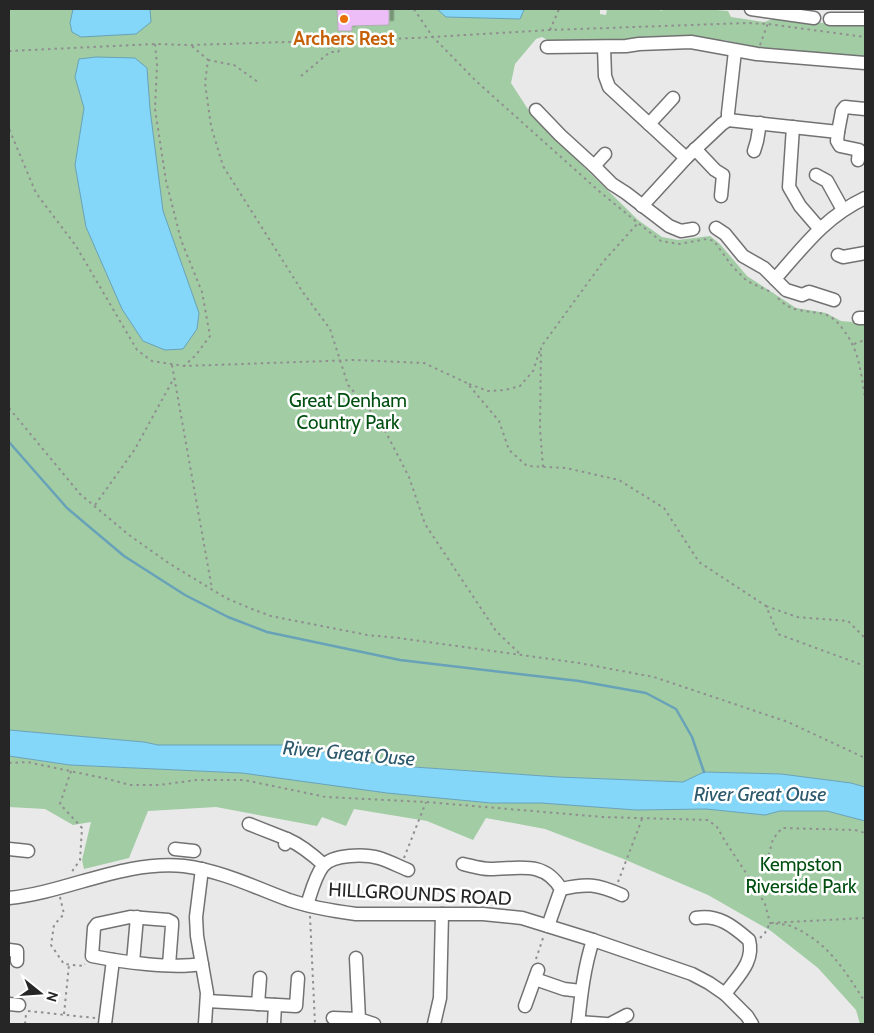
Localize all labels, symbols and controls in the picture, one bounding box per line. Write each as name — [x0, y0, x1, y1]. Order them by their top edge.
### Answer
marker: Archers Rest — [338, 13, 350, 25]
place label: Archers Rest — [293, 27, 395, 50]
park label: Great Denham Country Park — [289, 389, 407, 434]
water label: River Great Ouse — [282, 735, 416, 771]
water label: River Great Ouse — [694, 782, 826, 806]
park label: Kempston Riverside Park — [746, 853, 857, 898]
street label: HILLGROUNDS ROAD — [328, 878, 512, 910]
north arrow — [15, 968, 65, 1018]
text: N — [42, 989, 62, 1004]

